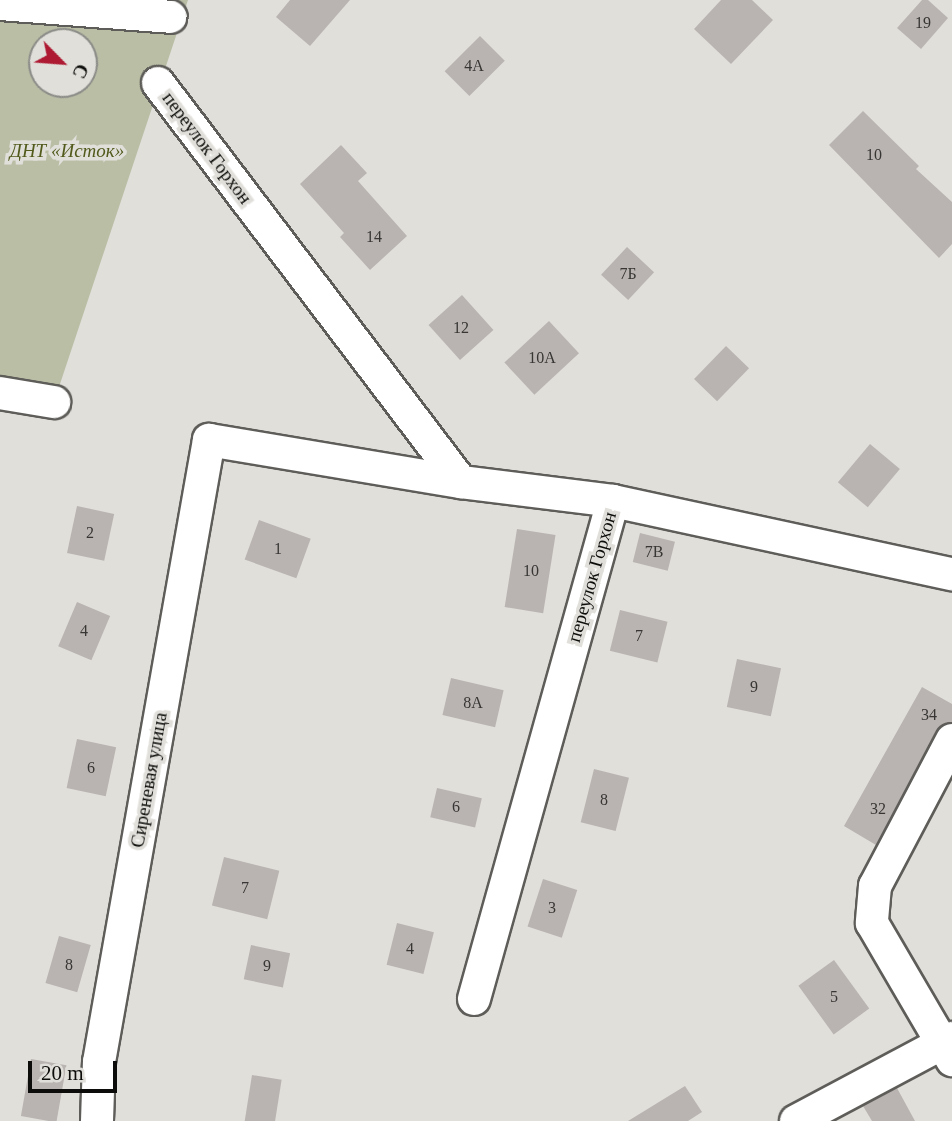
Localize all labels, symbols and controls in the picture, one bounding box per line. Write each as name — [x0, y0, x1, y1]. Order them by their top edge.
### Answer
house number: 19 — [915, 13, 931, 33]
north arrow — [28, 28, 98, 98]
house number: 4А — [464, 56, 484, 76]
text: С — [68, 61, 93, 82]
street label: переулок Горхон — [157, 87, 257, 209]
park label: ДНТ «Исток» — [10, 140, 124, 162]
house number: 10 — [866, 145, 882, 165]
house number: 14 — [366, 227, 382, 247]
house number: 7Б — [619, 264, 637, 284]
house number: 12 — [453, 318, 469, 338]
house number: 10А — [528, 348, 556, 368]
street label: переулок Горхон — [563, 509, 621, 645]
house number: 2 — [86, 523, 94, 543]
house number: 1 — [274, 539, 282, 559]
house number: 7В — [645, 542, 663, 562]
house number: 10 — [523, 561, 539, 581]
house number: 4 — [80, 621, 88, 641]
house number: 7 — [635, 626, 643, 646]
house number: 9 — [750, 677, 758, 697]
house number: 8А — [463, 693, 483, 713]
house number: 34 — [921, 705, 937, 725]
street label: Сиреневая улица — [126, 711, 172, 849]
house number: 6 — [87, 758, 95, 778]
house number: 8 — [600, 790, 608, 810]
house number: 6 — [452, 797, 460, 817]
house number: 32 — [870, 799, 886, 819]
house number: 7 — [241, 878, 249, 898]
house number: 3 — [548, 898, 556, 918]
house number: 4 — [406, 939, 414, 959]
house number: 8 — [65, 955, 73, 975]
house number: 9 — [263, 956, 271, 976]
house number: 5 — [830, 987, 838, 1007]
scale bar — [32, 1048, 121, 1092]
text: 20 m — [41, 1061, 84, 1085]

